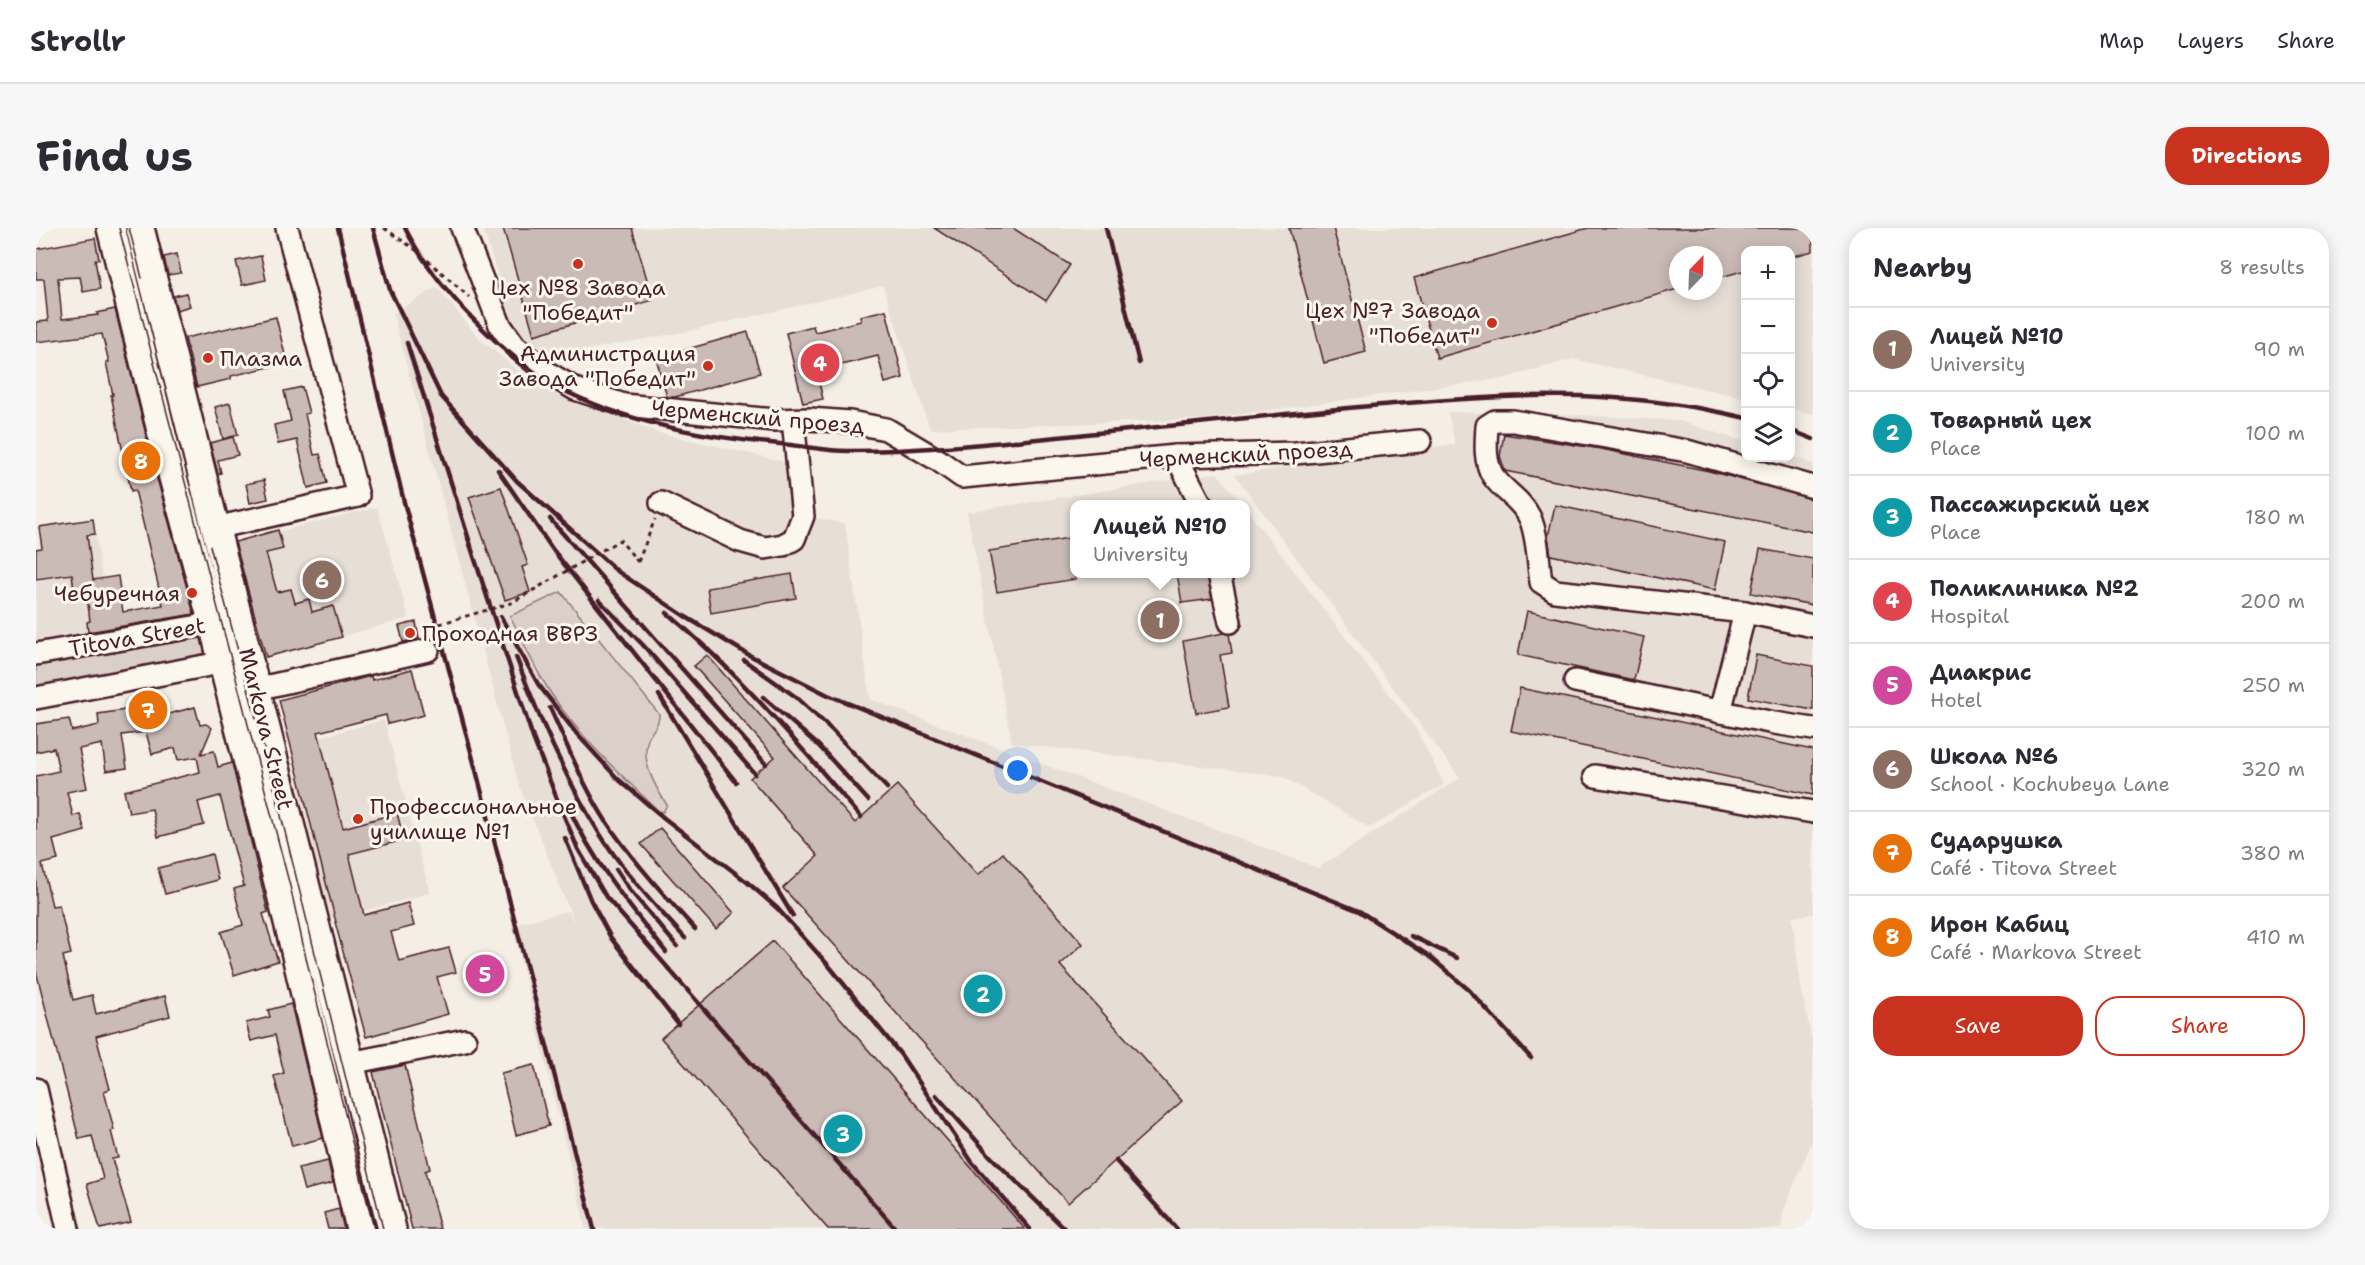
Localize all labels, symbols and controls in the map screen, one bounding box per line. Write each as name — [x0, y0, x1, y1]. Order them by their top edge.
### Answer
text: Strollr — [30, 22, 126, 60]
text: Map — [2099, 27, 2144, 55]
text: Layers — [2177, 27, 2244, 55]
text: Share — [2277, 27, 2335, 55]
button: Directions — [2165, 127, 2329, 185]
text: Find us — [36, 128, 193, 184]
north arrow — [1669, 246, 1723, 300]
map controls — [1741, 246, 1795, 462]
button: + — [1741, 246, 1795, 300]
text: Nearby — [1873, 250, 1972, 285]
text: 8 results — [2219, 254, 2305, 280]
marker: Цех №8 Завода "Победит" — [571, 257, 585, 271]
place label: Цех №8 Завода "Победит" — [491, 273, 666, 327]
place label: Цех №7 Завода "Победит" — [1305, 296, 1480, 350]
button: − — [1741, 300, 1795, 354]
marker: Цех №7 Завода "Победит" — [1485, 316, 1499, 330]
text: Лицей №10 — [1930, 322, 2064, 351]
text: 1 — [1888, 336, 1897, 362]
text: 90 m — [2253, 336, 2305, 362]
place label: Администрация Завода "Победит" — [499, 339, 696, 393]
pin: 4 — [800, 340, 840, 386]
place label: Плазма — [220, 344, 303, 373]
marker: Плазма — [201, 351, 215, 365]
text: University — [1930, 351, 2026, 377]
button: locate — [1741, 354, 1795, 408]
marker: Администрация Завода "Победит" — [701, 359, 715, 373]
street label: Черменский проезд — [650, 393, 866, 441]
text: Товарный цех — [1930, 406, 2092, 435]
button: layers — [1741, 408, 1795, 462]
text: 2 — [1886, 420, 1900, 446]
text: 100 m — [2245, 420, 2305, 446]
street label: Черменский проезд — [1138, 434, 1354, 474]
text: Place — [1930, 435, 1981, 461]
pin: 8 — [122, 438, 160, 484]
text: Пассажирский цех — [1930, 490, 2149, 519]
popup — [1070, 500, 1250, 578]
text: 3 — [1886, 504, 1900, 530]
text: 180 m — [2245, 504, 2305, 530]
text: Лицей №10 — [1093, 512, 1227, 541]
text: Place — [1930, 519, 1981, 545]
text: University — [1093, 541, 1189, 567]
pin: 6 — [302, 558, 342, 602]
text: Поликлиника №2 — [1930, 574, 2139, 603]
place label: Чебуречная — [54, 579, 180, 608]
marker: Чебуречная — [185, 586, 199, 600]
text: 4 — [1886, 588, 1900, 614]
text: 200 m — [2240, 588, 2305, 614]
pin: 1 — [1140, 598, 1180, 642]
text: Hospital — [1930, 603, 2009, 629]
street label: Titova Street — [66, 611, 208, 663]
place label: Проходная ВВРЗ — [422, 619, 598, 648]
marker: Проходная ВВРЗ — [403, 626, 417, 640]
street label: Markova Street — [232, 645, 300, 813]
text: Диакрис — [1930, 658, 2032, 687]
text: 5 — [1886, 672, 1899, 698]
text: 250 m — [2241, 672, 2305, 698]
text: Hotel — [1930, 687, 1982, 713]
pin: 7 — [128, 688, 168, 732]
text: Школа №6 — [1930, 742, 2058, 771]
your location — [1003, 756, 1032, 785]
text: 6 — [1886, 756, 1900, 782]
text: 320 m — [2241, 756, 2305, 782]
text: School · Kochubeya Lane — [1930, 771, 2170, 797]
place label: Профессиональное училище №1 — [370, 792, 577, 846]
marker: Профессиональное училище №1 — [351, 812, 365, 826]
text: Сударушка — [1930, 826, 2062, 855]
text: 7 — [1886, 840, 1900, 866]
text: 380 m — [2240, 840, 2305, 866]
text: Café · Titova Street — [1930, 855, 2117, 881]
text: Ирон Кабиц — [1930, 910, 2069, 939]
text: 8 — [1886, 924, 1900, 950]
text: 410 m — [2246, 924, 2305, 950]
text: Café · Markova Street — [1930, 939, 2142, 965]
pin: 5 — [466, 952, 504, 996]
pin: 2 — [964, 972, 1002, 1017]
button: Save — [1873, 996, 2083, 1056]
button: Share — [2095, 996, 2305, 1056]
pin: 3 — [824, 1112, 862, 1156]

